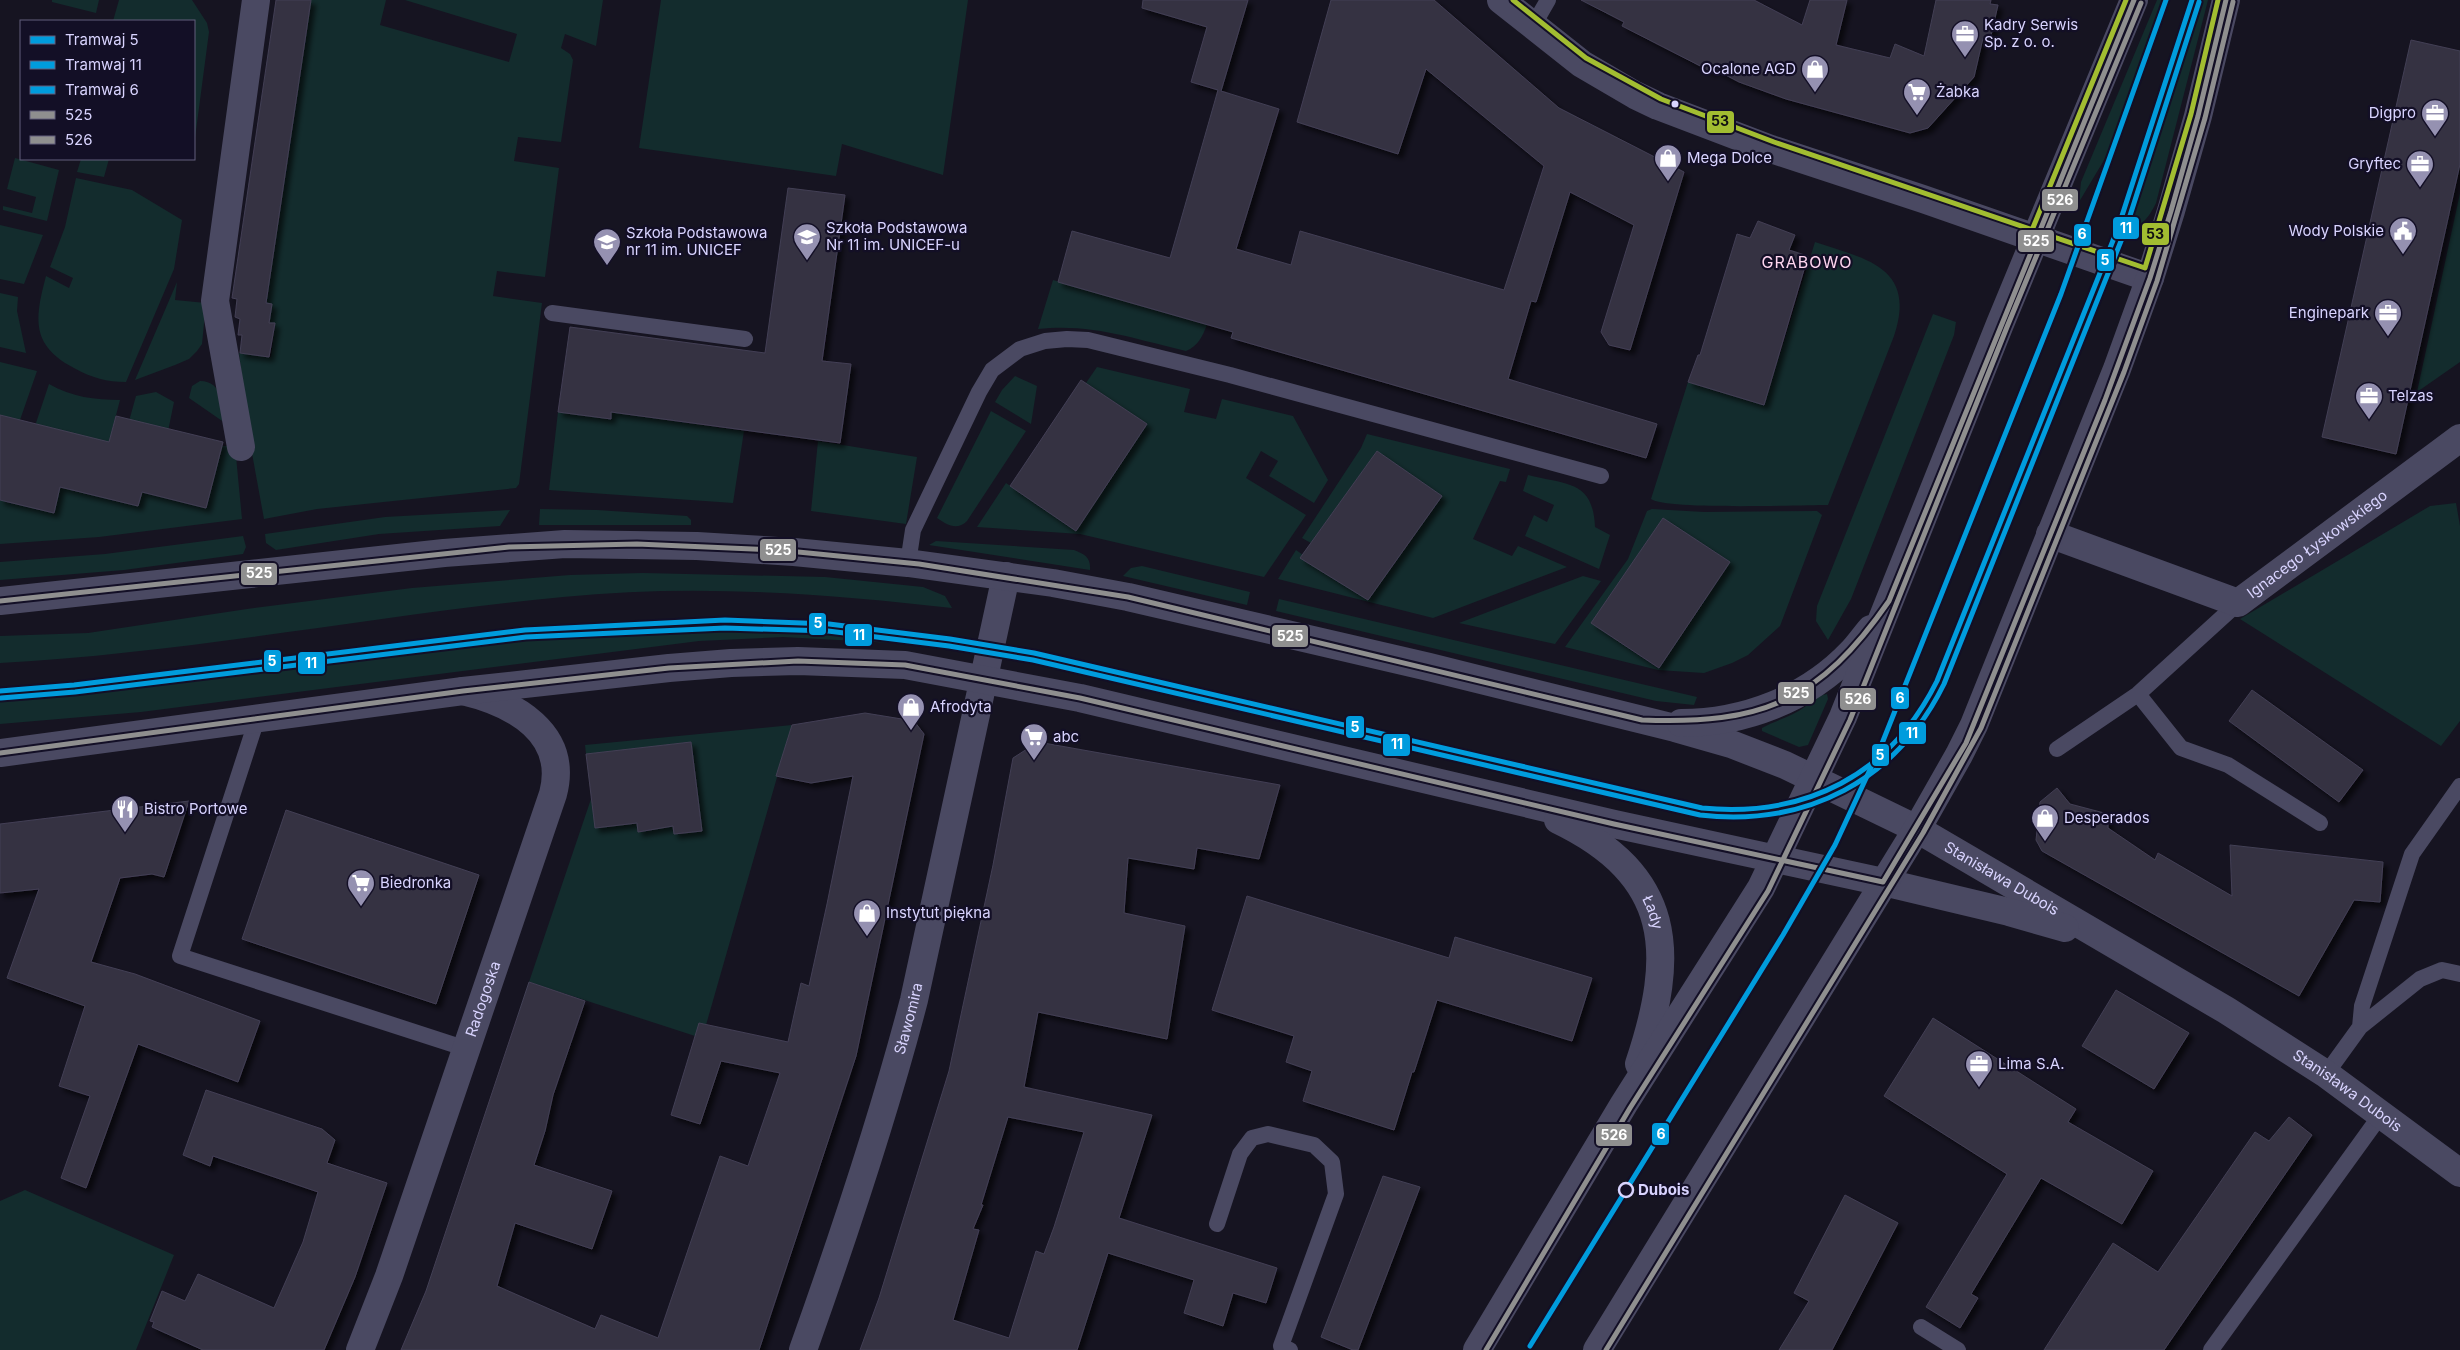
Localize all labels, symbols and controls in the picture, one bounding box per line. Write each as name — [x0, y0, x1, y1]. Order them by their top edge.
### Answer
place label: Kadry Serwis Sp. z o. o. — [1984, 15, 2078, 51]
office icon: Kadry Serwis Sp. z o. o. — [1950, 19, 1980, 58]
legend — [20, 20, 195, 160]
text: Tramwaj 5 — [65, 30, 139, 49]
shop icon: Ocalone AGD — [1800, 54, 1830, 93]
text: Tramwaj 11 — [65, 55, 142, 74]
place label: Ocalone AGD — [1701, 59, 1796, 78]
supermarket icon: Żabka — [1902, 77, 1932, 116]
text: Tramwaj 6 — [65, 80, 139, 99]
place label: Żabka — [1936, 82, 1980, 101]
office icon: Digpro — [2420, 98, 2450, 137]
unlabelled marker — [1670, 99, 1680, 109]
place label: Digpro — [2369, 103, 2416, 122]
text: 525 — [65, 105, 92, 124]
line badge: 53 — [1706, 110, 1735, 134]
text: 53 — [1711, 112, 1729, 129]
text: 526 — [65, 130, 93, 149]
shop icon: Mega Dolce — [1653, 143, 1683, 182]
place label: Mega Dolce — [1687, 148, 1772, 167]
office icon: Gryftec — [2405, 149, 2435, 188]
place label: Gryftec — [2348, 154, 2401, 173]
line badge: 526 — [2041, 188, 2079, 212]
text: 526 — [2047, 191, 2073, 208]
line badge: 11 — [2112, 216, 2140, 240]
public building icon: Wody Polskie — [2388, 216, 2418, 255]
place label: Szkoła Podstawowa Nr 11 im. UNICEF-u — [826, 218, 968, 254]
text: 11 — [2120, 219, 2132, 236]
place label: Wody Polskie — [2288, 221, 2384, 240]
school or university icon: Szkoła Podstawowa Nr 11 im. UNICEF-u — [792, 222, 822, 261]
line badge: 53 — [2141, 222, 2170, 246]
place label: Szkoła Podstawowa nr 11 im. UNICEF — [626, 223, 768, 259]
line badge: 6 — [2073, 223, 2092, 247]
text: 6 — [2077, 225, 2087, 242]
text: 53 — [2146, 225, 2164, 242]
school or university icon: Szkoła Podstawowa nr 11 im. UNICEF — [592, 227, 622, 266]
line badge: 525 — [2017, 229, 2055, 253]
text: 525 — [2023, 232, 2049, 249]
line badge: 5 — [2096, 248, 2115, 272]
text: 5 — [2101, 251, 2110, 268]
district label: GRABOWO — [1762, 252, 1852, 272]
office icon: Enginepark — [2373, 298, 2403, 337]
place label: Enginepark — [2289, 303, 2370, 322]
office icon: Telzas — [2354, 381, 2384, 420]
place label: Telzas — [2388, 386, 2434, 405]
street label: Ignacego Łyskowskiego — [2243, 485, 2391, 602]
line badge: 525 — [759, 538, 797, 562]
text: 525 — [765, 541, 791, 558]
line badge: 525 — [240, 562, 278, 586]
text: 525 — [246, 564, 272, 581]
line badge: 5 — [808, 612, 827, 636]
text: 5 — [814, 614, 823, 631]
line badge: 11 — [844, 623, 873, 647]
line badge: 525 — [1271, 624, 1309, 648]
text: 11 — [853, 626, 865, 643]
text: 525 — [1277, 627, 1303, 644]
line badge: 5 — [263, 649, 282, 673]
line badge: 11 — [297, 651, 326, 675]
text: 5 — [268, 652, 277, 669]
text: 11 — [305, 654, 317, 671]
line badge: 525 — [1777, 681, 1815, 705]
text: 525 — [1783, 684, 1809, 701]
line badge: 6 — [1890, 686, 1910, 710]
line badge: 526 — [1839, 687, 1877, 711]
text: 6 — [1895, 689, 1905, 706]
text: 526 — [1845, 690, 1871, 707]
shop icon: Afrodyta — [896, 692, 926, 731]
place label: Afrodyta — [930, 697, 992, 716]
line badge: 5 — [1345, 715, 1365, 739]
text: 5 — [1351, 718, 1360, 735]
line badge: 11 — [1898, 721, 1927, 745]
supermarket icon: abc — [1019, 722, 1049, 761]
text: 11 — [1906, 724, 1918, 741]
place label: abc — [1053, 727, 1079, 746]
line badge: 11 — [1382, 733, 1411, 757]
text: 11 — [1391, 735, 1403, 752]
line badge: 5 — [1871, 743, 1890, 767]
text: 5 — [1876, 746, 1885, 763]
restaurant icon: Bistro Portowe — [110, 794, 140, 833]
place label: Bistro Portowe — [144, 799, 248, 818]
shop icon: Desperados — [2030, 803, 2060, 842]
place label: Desperados — [2064, 808, 2150, 827]
street label: Stanisława Dubois — [1941, 837, 2063, 919]
supermarket icon: Biedronka — [346, 868, 376, 907]
place label: Biedronka — [380, 873, 451, 892]
street label: Łady — [1638, 892, 1668, 932]
shop icon: Instytut piękna — [852, 898, 882, 937]
place label: Instytut piękna — [886, 903, 991, 922]
street label: Radogoska — [461, 958, 504, 1039]
street label: Sławomira — [890, 981, 927, 1057]
street label: Stanisława Dubois — [2289, 1045, 2406, 1136]
office icon: Lima S.A. — [1964, 1049, 1994, 1088]
place label: Lima S.A. — [1998, 1054, 2065, 1073]
line badge: 6 — [1651, 1122, 1670, 1146]
line badge: 526 — [1595, 1123, 1633, 1147]
text: 6 — [1656, 1125, 1666, 1142]
text: 526 — [1601, 1126, 1627, 1143]
place label: Dubois — [1638, 1180, 1689, 1199]
marker: Dubois — [1618, 1182, 1634, 1198]

